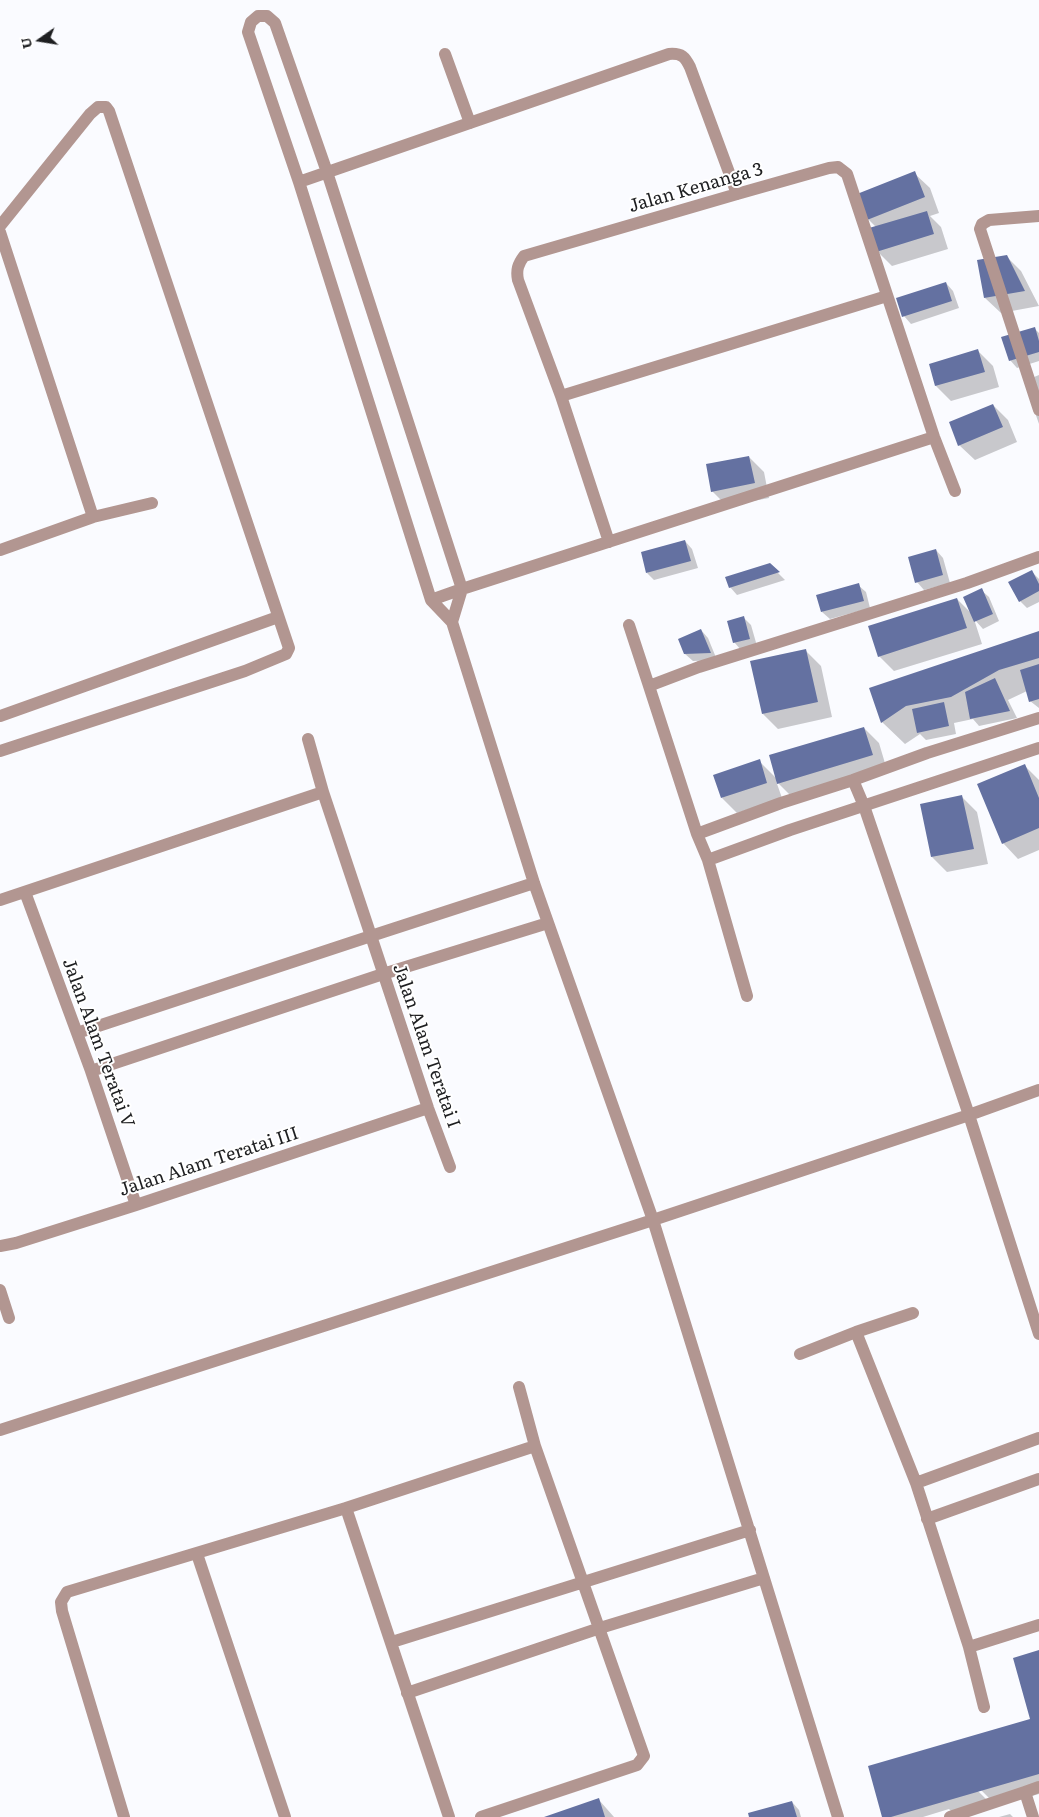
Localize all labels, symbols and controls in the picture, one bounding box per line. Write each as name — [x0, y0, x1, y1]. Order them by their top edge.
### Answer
north arrow — [15, 15, 65, 65]
text: U — [14, 36, 36, 51]
street label: Jalan Kenanga 3 — [626, 158, 766, 218]
street label: Jalan Alam Teratai V — [57, 955, 139, 1131]
street label: Jalan Alam Teratai I — [388, 961, 464, 1131]
street label: Jalan Alam Teratai III — [117, 1123, 301, 1201]

